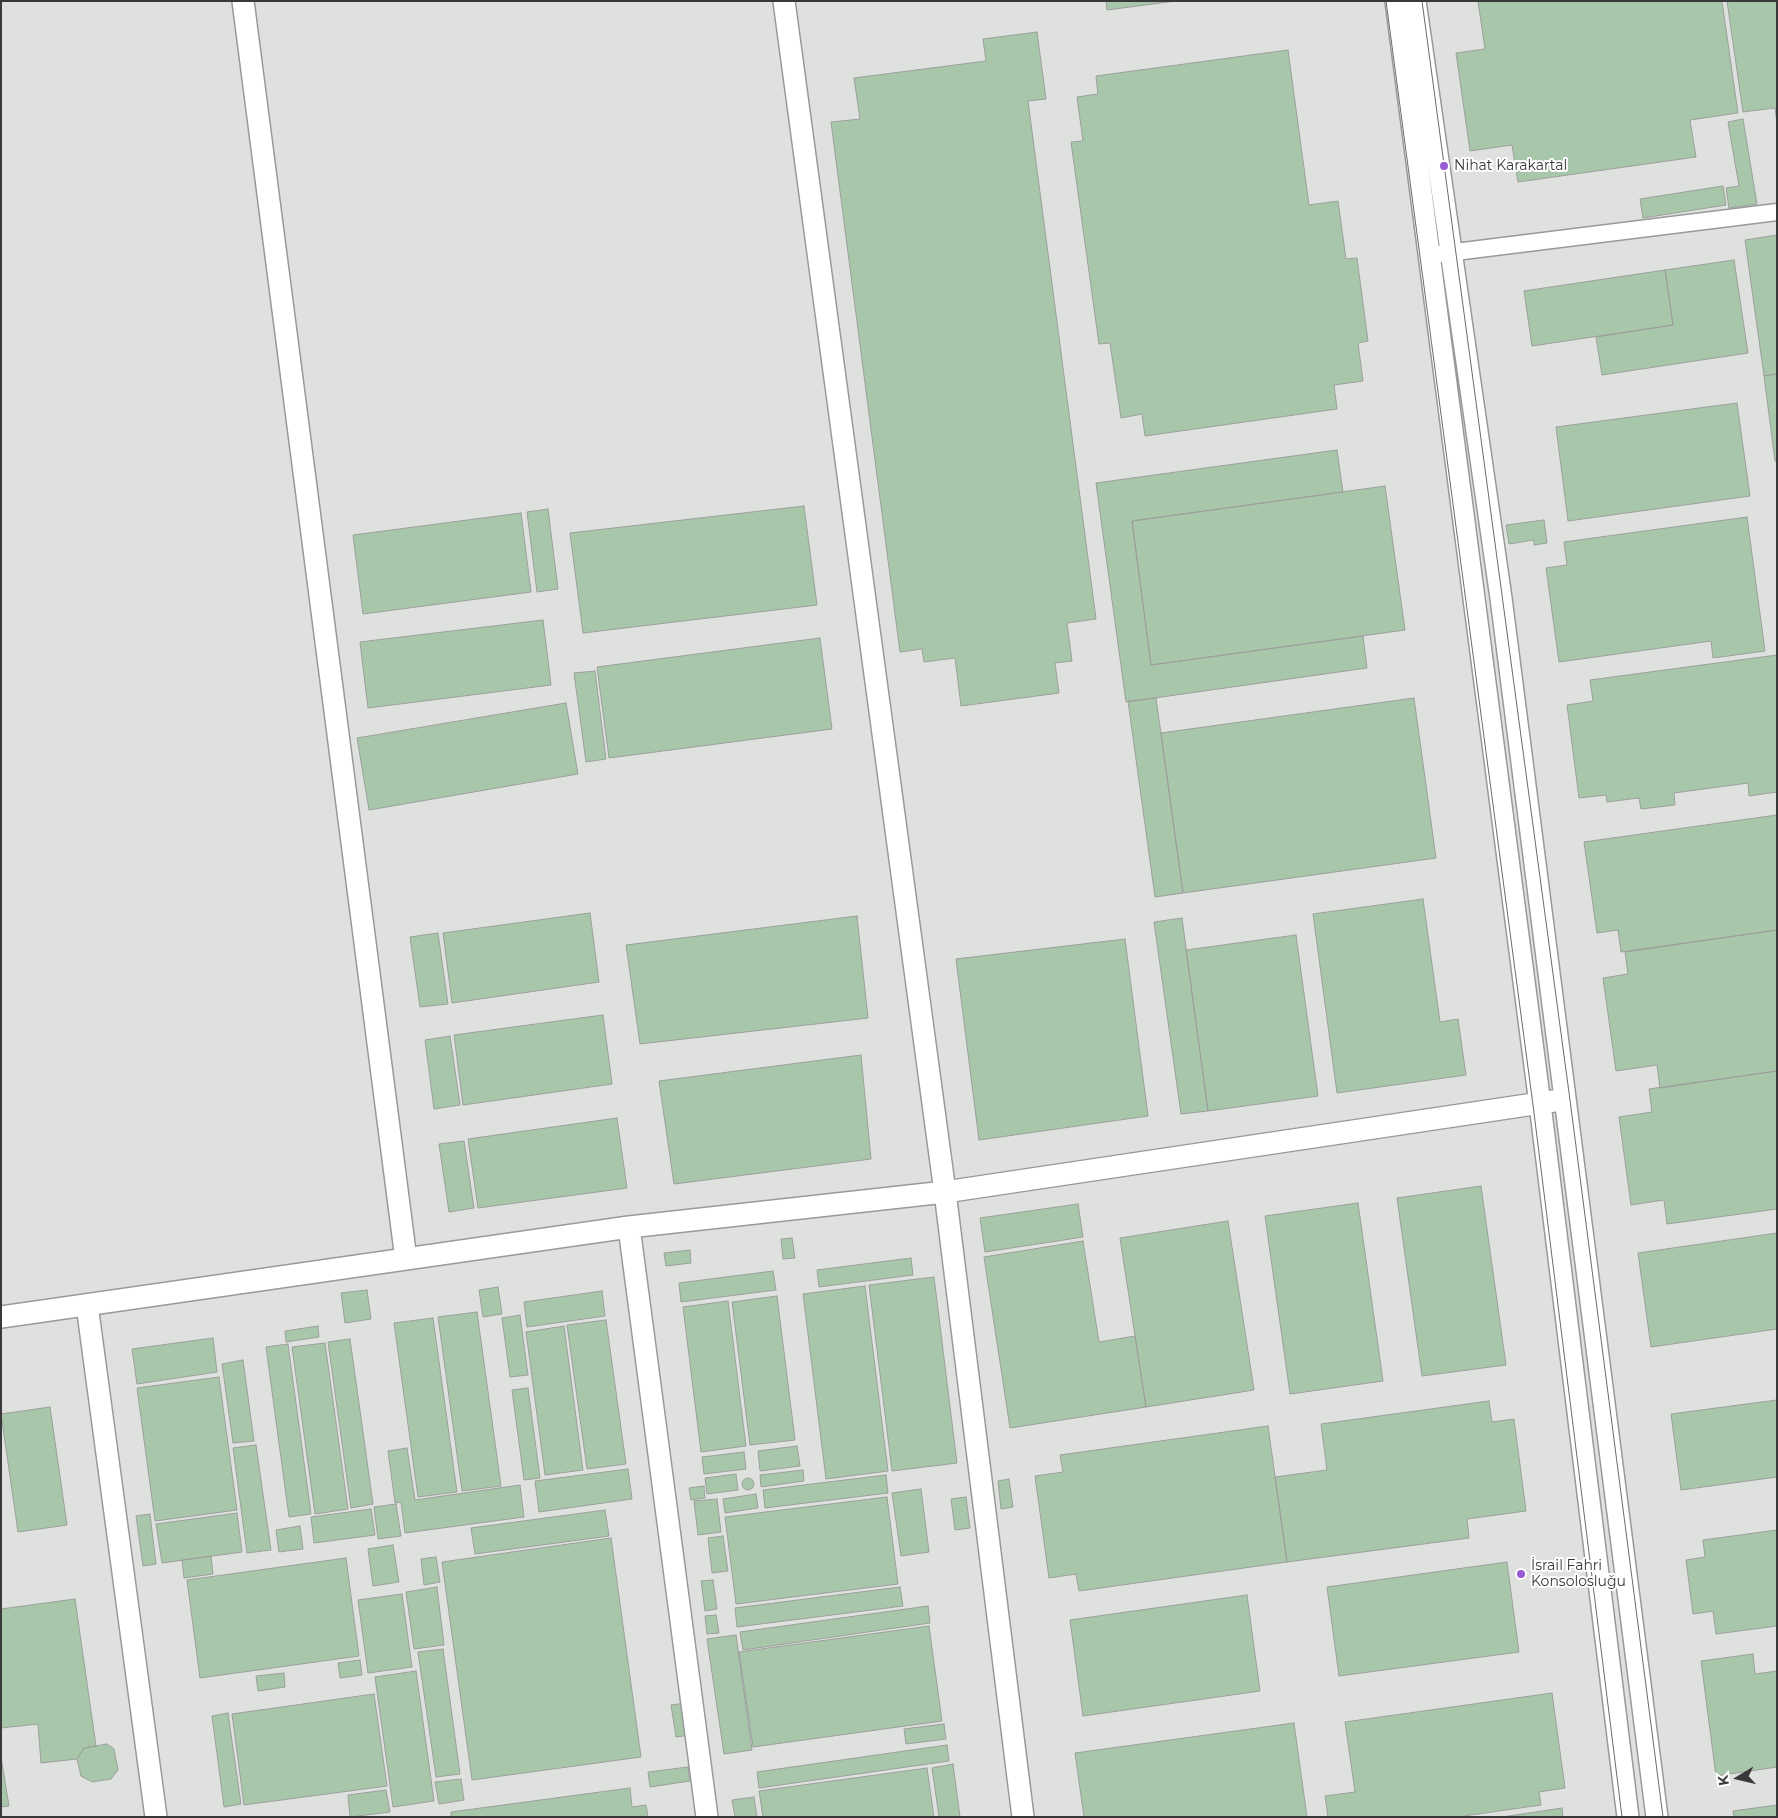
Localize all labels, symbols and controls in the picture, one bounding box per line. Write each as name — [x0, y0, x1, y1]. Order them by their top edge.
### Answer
place label: Nihat Karakartal — [1454, 158, 1567, 174]
marker: Nihat Karakartal — [1438, 160, 1450, 172]
place label: İsrail Fahri Konsolosluğu — [1531, 1558, 1626, 1590]
marker: İsrail Fahri Konsolosluğu — [1515, 1568, 1527, 1580]
north arrow — [1713, 1753, 1763, 1803]
text: K — [1713, 1774, 1733, 1787]

